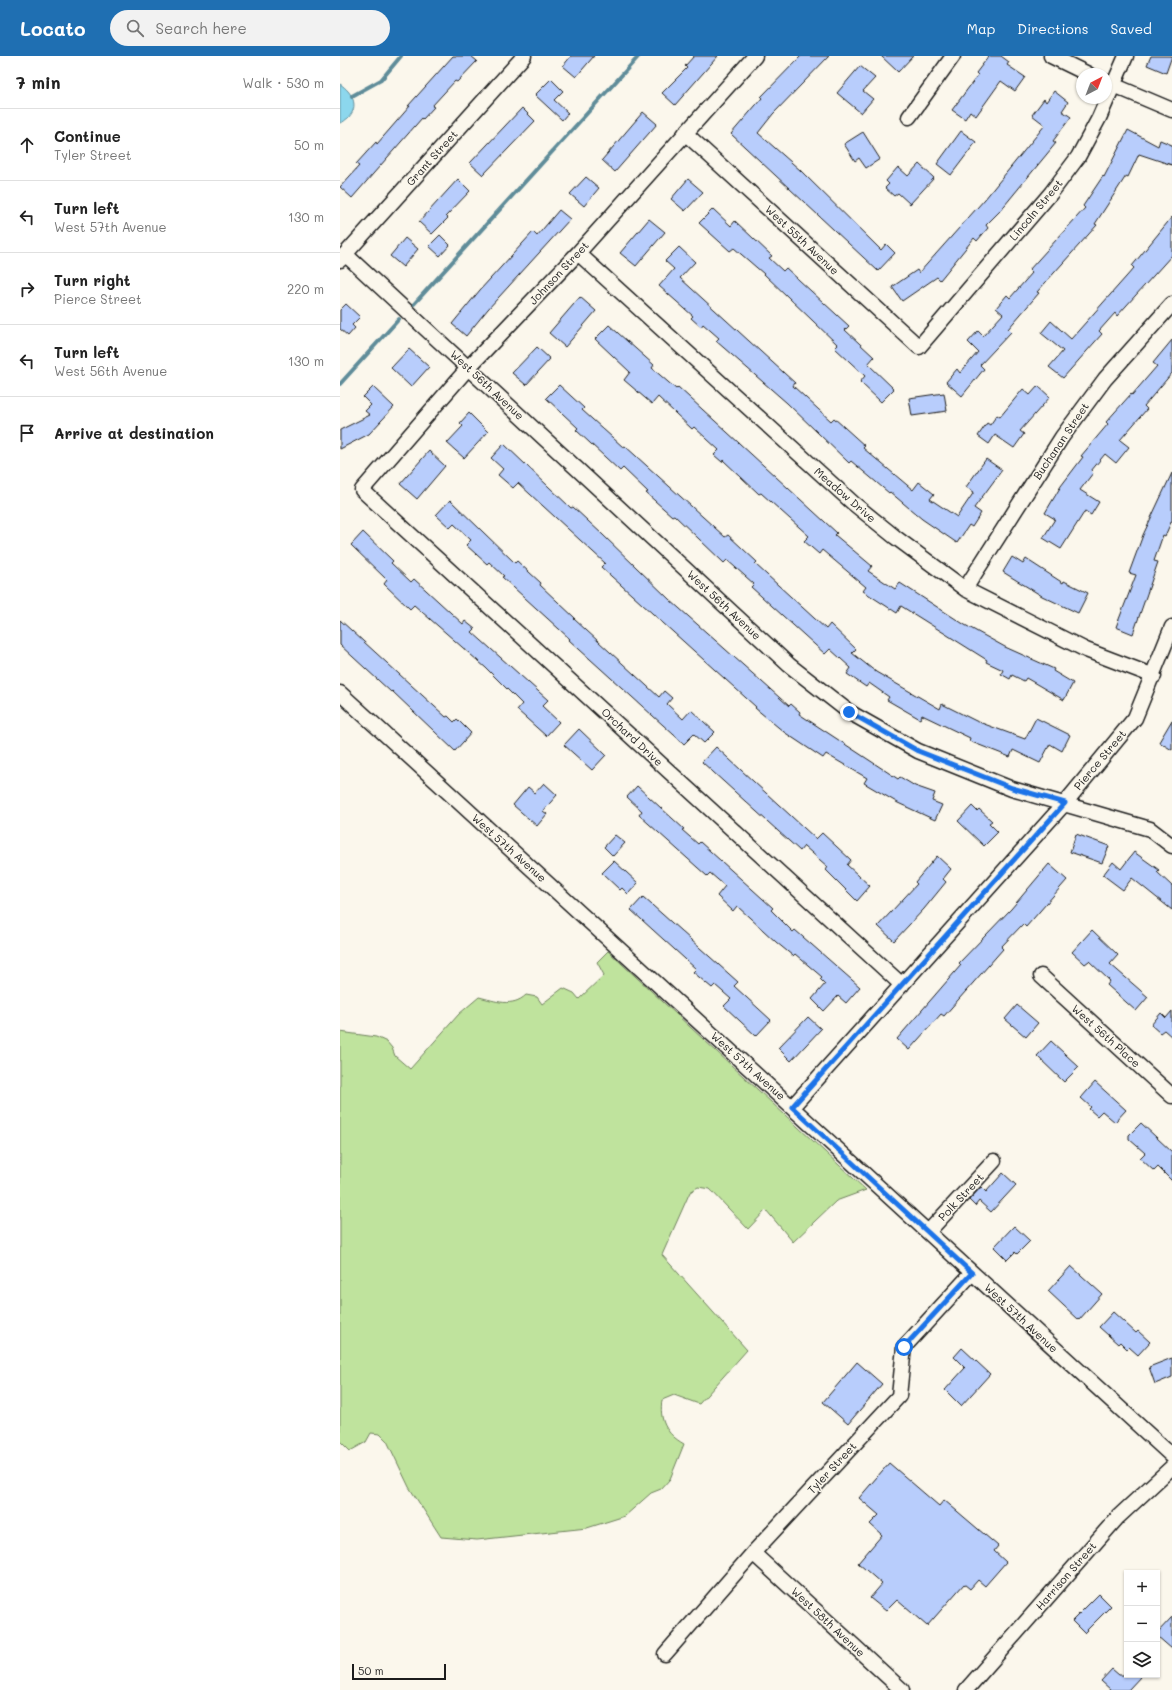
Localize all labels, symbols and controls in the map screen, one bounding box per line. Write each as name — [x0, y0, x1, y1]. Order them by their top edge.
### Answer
search box — [110, 10, 390, 46]
text: Locato — [20, 16, 86, 41]
icon: search — [124, 17, 146, 39]
text: Search here — [156, 18, 247, 38]
text: Map — [967, 19, 995, 38]
text: Directions — [1017, 19, 1088, 38]
text: Saved — [1110, 19, 1152, 38]
north arrow — [1076, 68, 1112, 104]
text: 7 min — [16, 71, 61, 93]
text: Walk · 530 m — [243, 74, 324, 91]
text: Continue — [54, 126, 121, 146]
street label: Grant Street — [403, 127, 461, 189]
icon: ahead — [16, 134, 38, 156]
text: 50 m — [294, 136, 324, 153]
text: Tyler Street — [54, 146, 131, 163]
street label: Lincoln Street — [1006, 176, 1066, 243]
text: Turn left — [54, 198, 119, 218]
street label: West 55th Avenue — [762, 202, 843, 278]
icon: left — [16, 206, 38, 228]
text: 130 m — [288, 208, 324, 225]
text: West 57th Avenue — [54, 218, 167, 235]
street label: Johnson Street — [525, 238, 592, 308]
text: Turn right — [54, 270, 131, 290]
icon: right — [16, 278, 38, 300]
text: 220 m — [287, 280, 324, 297]
text: Pierce Street — [54, 290, 142, 307]
text: Turn left — [54, 342, 119, 362]
street label: West 56th Avenue — [447, 346, 528, 423]
icon: left — [16, 350, 38, 372]
text: 130 m — [288, 352, 324, 369]
text: West 56th Avenue — [54, 362, 167, 379]
street label: Buchanan Street — [1029, 399, 1092, 482]
icon: arrive — [16, 422, 38, 444]
text: Arrive at destination — [54, 423, 214, 443]
street label: Meadow Drive — [811, 464, 879, 526]
street label: West 56th Avenue — [684, 566, 765, 643]
route end — [840, 703, 858, 721]
street label: Orchard Drive — [598, 704, 666, 769]
street label: Pierce Street — [1070, 726, 1129, 793]
street label: West 57th Avenue — [469, 810, 550, 885]
street label: West 56th Place — [1069, 1001, 1144, 1071]
street label: West 57th Avenue — [708, 1028, 789, 1103]
street label: Polk Street — [935, 1169, 987, 1224]
street label: West 57th Avenue — [981, 1280, 1061, 1356]
route start — [895, 1338, 913, 1356]
street label: Tyler Street — [804, 1438, 860, 1497]
street label: Harrison Street — [1032, 1538, 1099, 1613]
map controls — [1124, 1570, 1160, 1678]
button: + — [1124, 1570, 1160, 1606]
street label: West 58th Avenue — [788, 1583, 869, 1660]
button: − — [1124, 1606, 1160, 1642]
button: layers — [1124, 1642, 1160, 1678]
scale bar — [352, 1662, 446, 1681]
text: 50 m — [358, 1663, 384, 1678]

